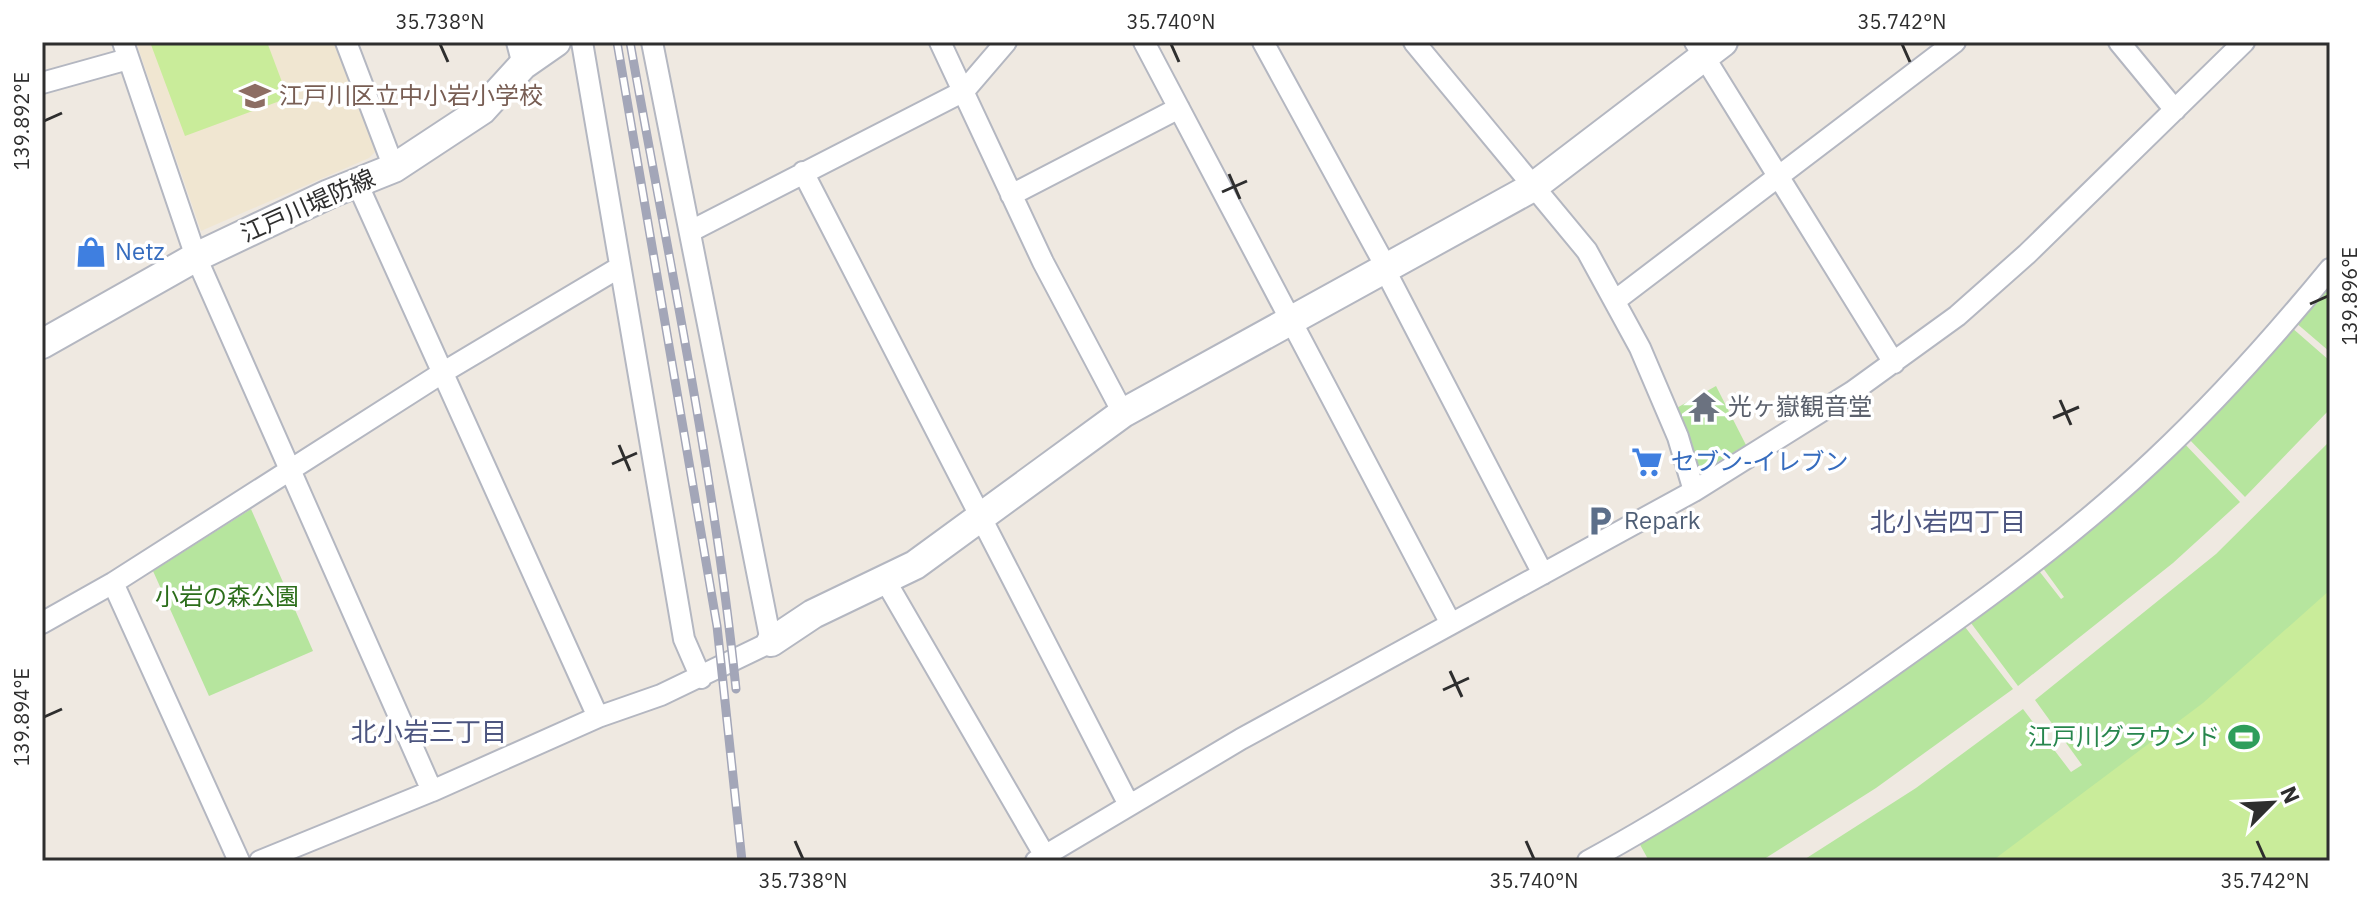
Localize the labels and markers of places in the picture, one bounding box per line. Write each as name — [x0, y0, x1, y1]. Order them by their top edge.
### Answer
school or university icon: 江戸川区立中小岩小学校 — [238, 79, 272, 113]
place label: 江戸川区立中小岩小学校 — [279, 79, 543, 111]
shop icon: Netz — [74, 235, 108, 269]
place label: Netz — [115, 235, 165, 267]
temple icon: 光ヶ嶽観音堂 — [1687, 390, 1721, 424]
place label: 光ヶ嶽観音堂 — [1728, 390, 1872, 422]
supermarket icon: セブン-イレブン — [1630, 445, 1664, 479]
place label: セブン-イレブン — [1671, 445, 1849, 477]
parking icon: Repark — [1583, 504, 1617, 538]
place label: Repark — [1624, 504, 1701, 536]
place label: 江戸川グラウンド — [2028, 720, 2220, 752]
sports icon: 江戸川グラウンド — [2227, 720, 2261, 754]

